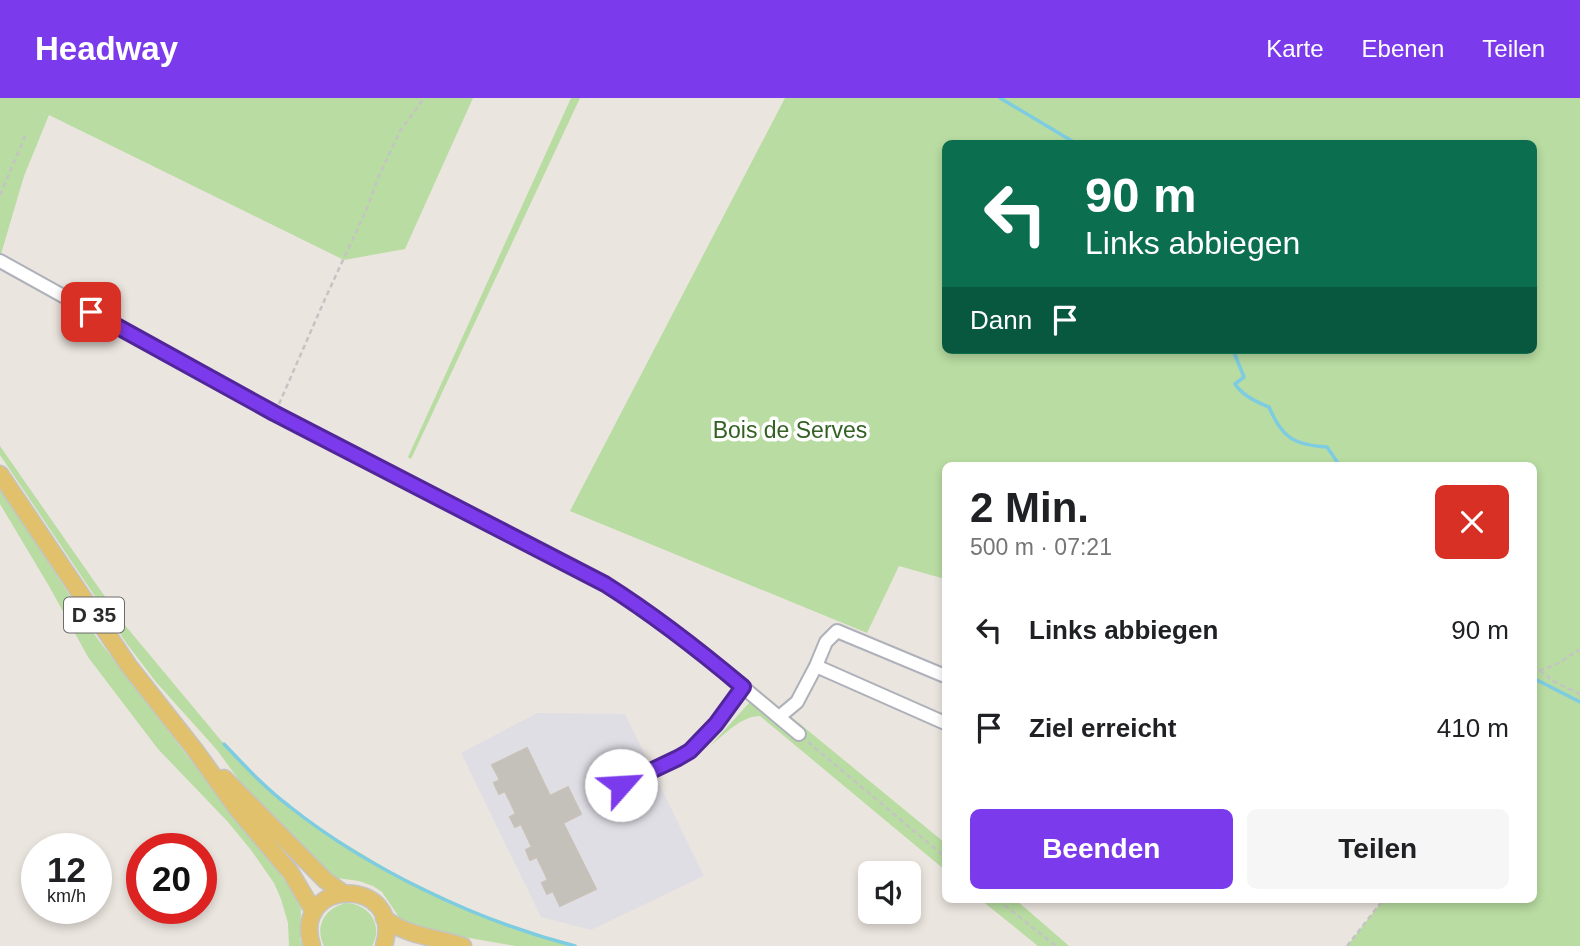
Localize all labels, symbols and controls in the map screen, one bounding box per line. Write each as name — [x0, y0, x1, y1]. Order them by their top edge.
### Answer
text: Headway — [35, 30, 178, 67]
text: Karte — [1266, 35, 1324, 62]
text: Ebenen — [1362, 35, 1444, 62]
text: Teilen — [1482, 35, 1545, 62]
icon: left — [970, 168, 1061, 259]
text: 90 m — [1085, 168, 1197, 222]
text: Links abbiegen — [1085, 225, 1300, 261]
pin — [61, 282, 121, 342]
icon: arrive — [72, 293, 110, 331]
icon: arrive — [1046, 301, 1084, 339]
text: Dann — [970, 305, 1032, 335]
park label: Bois de Serves — [713, 417, 867, 443]
text: 2 Min. — [970, 484, 1089, 531]
button: close — [1435, 485, 1509, 559]
text: 500 m · 07:21 — [970, 534, 1112, 560]
road number: D 35 — [64, 598, 124, 632]
icon: left — [970, 611, 1008, 649]
text: Links abbiegen — [1029, 615, 1218, 645]
text: 90 m — [1451, 615, 1509, 645]
icon: arrive — [970, 709, 1008, 747]
text: Ziel erreicht — [1029, 713, 1176, 743]
text: 410 m — [1437, 713, 1509, 743]
position arrow — [584, 748, 658, 822]
button: Beenden — [970, 809, 1233, 889]
button: Teilen — [1247, 809, 1509, 889]
speed limit sign: 20 — [126, 833, 217, 924]
text: 12 — [47, 850, 86, 889]
map controls — [858, 861, 921, 924]
button: sound — [858, 861, 921, 924]
text: km/h — [47, 886, 86, 906]

